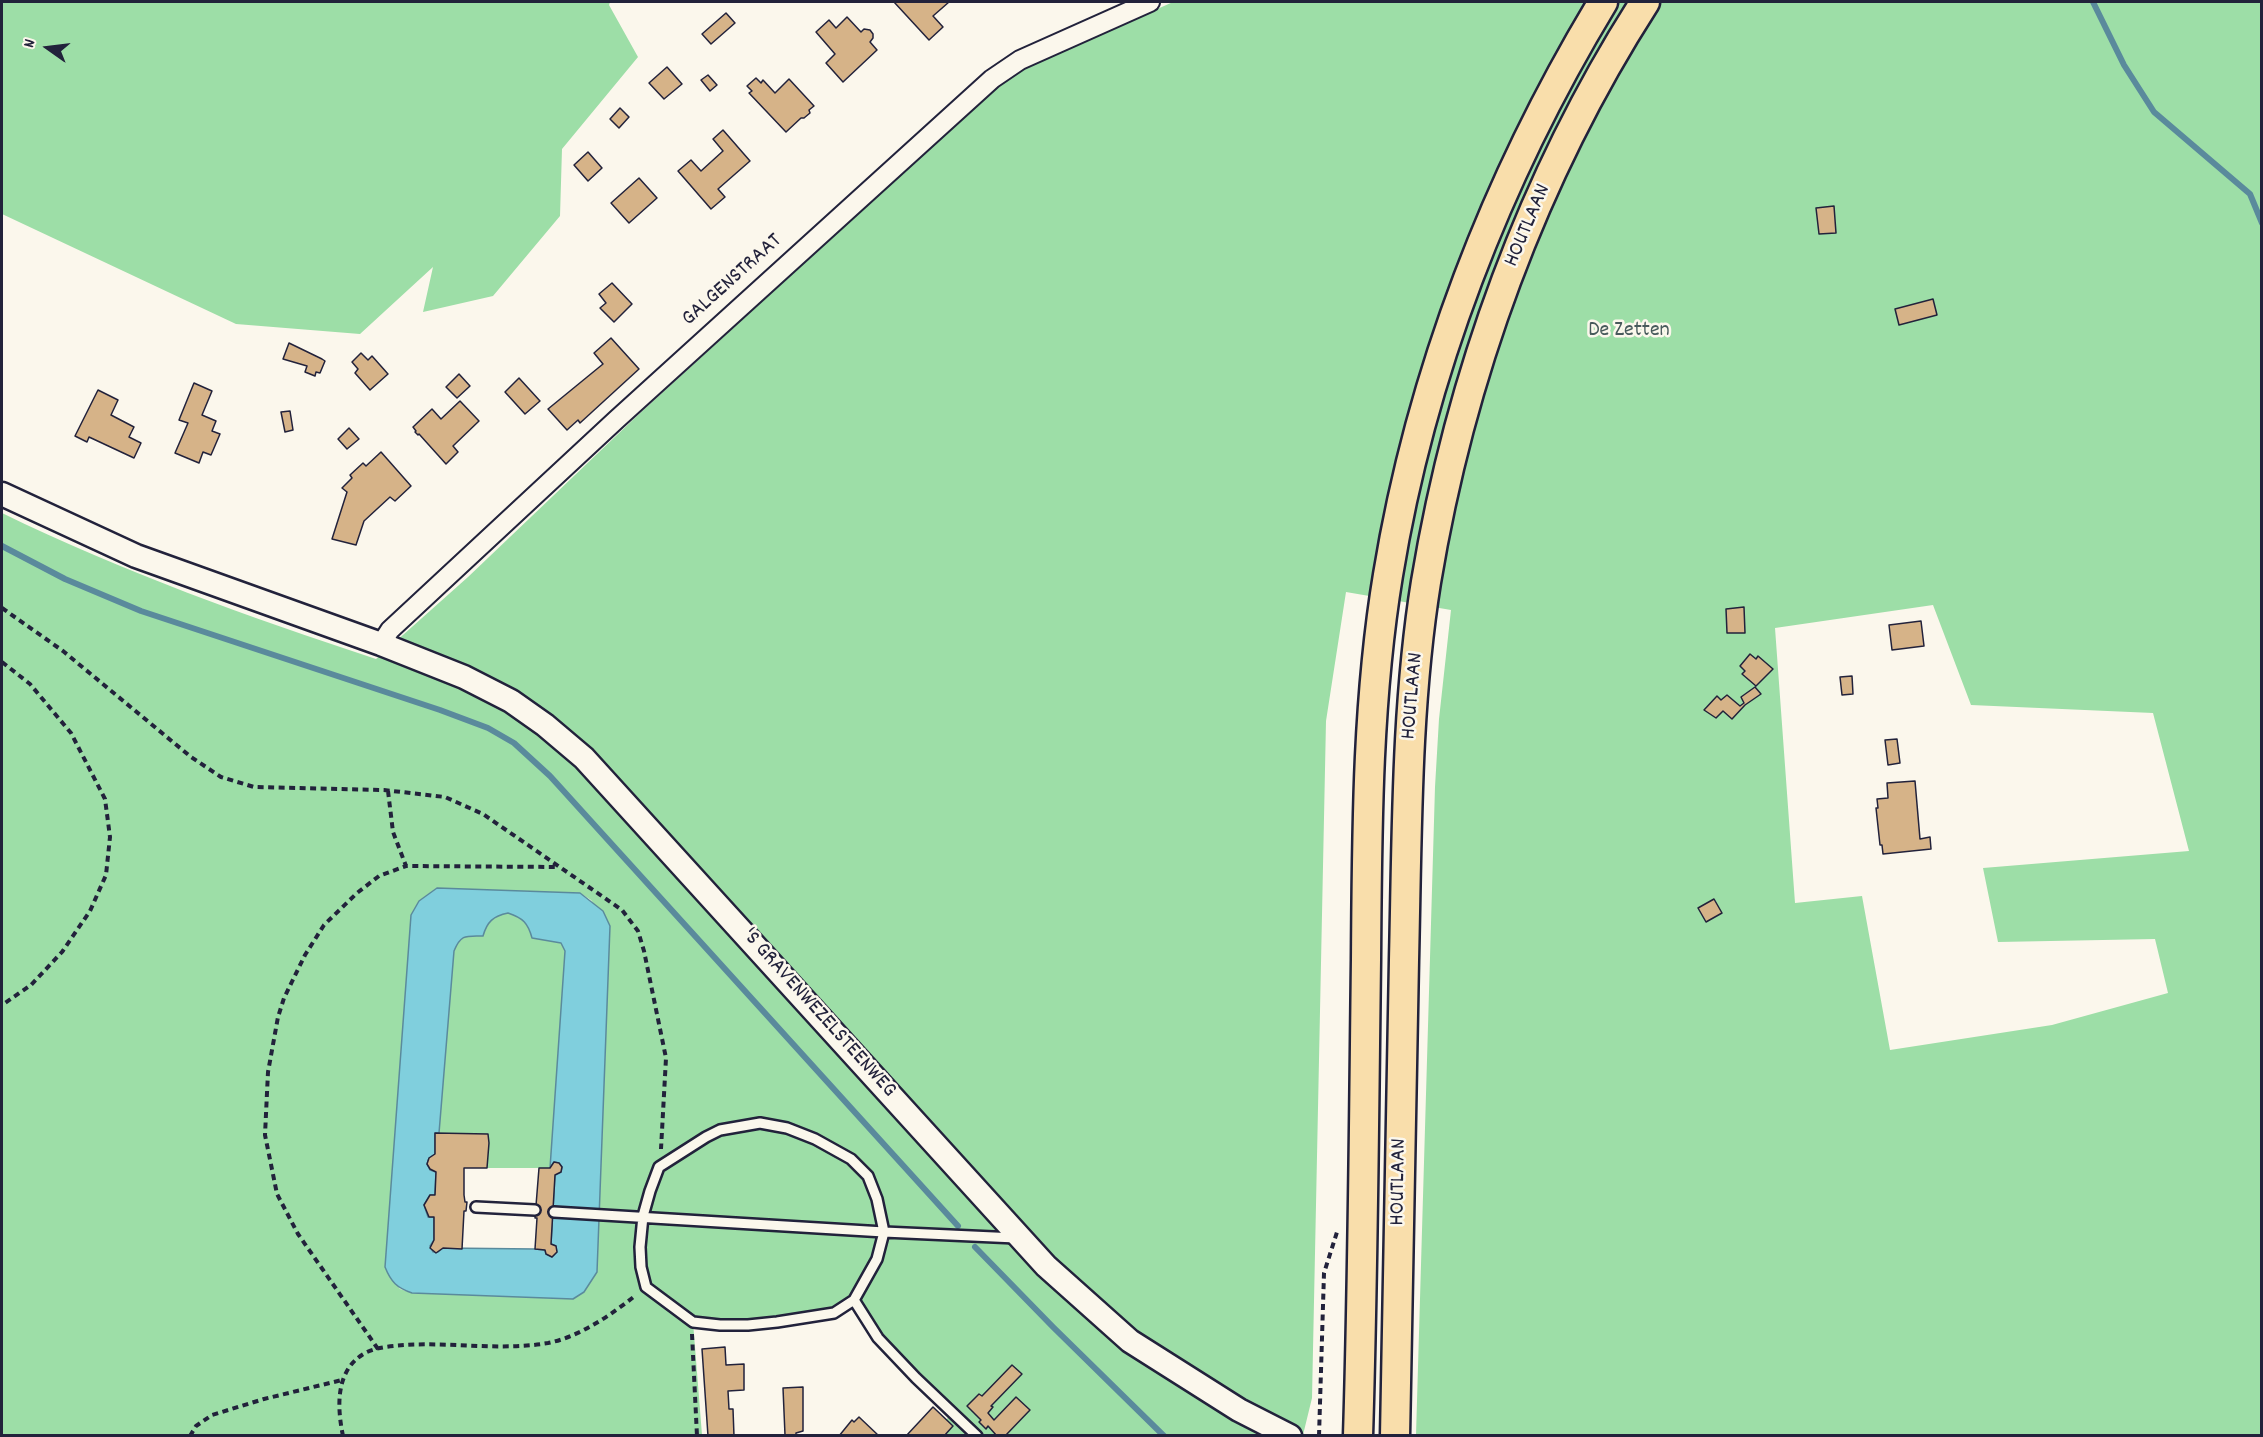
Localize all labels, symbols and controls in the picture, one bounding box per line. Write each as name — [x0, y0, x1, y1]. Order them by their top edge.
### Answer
north arrow — [18, 18, 78, 78]
text: N — [18, 37, 42, 50]
street label: HOUTLAAN — [1500, 181, 1558, 271]
street label: GALGENSTRAAT — [677, 229, 789, 333]
park label: De Zetten — [1588, 319, 1670, 345]
street label: HOUTLAAN — [1397, 651, 1431, 741]
street label: 'S GRAVENWEZELSTEENWEG — [735, 924, 901, 1104]
street label: HOUTLAAN — [1386, 1138, 1414, 1226]

